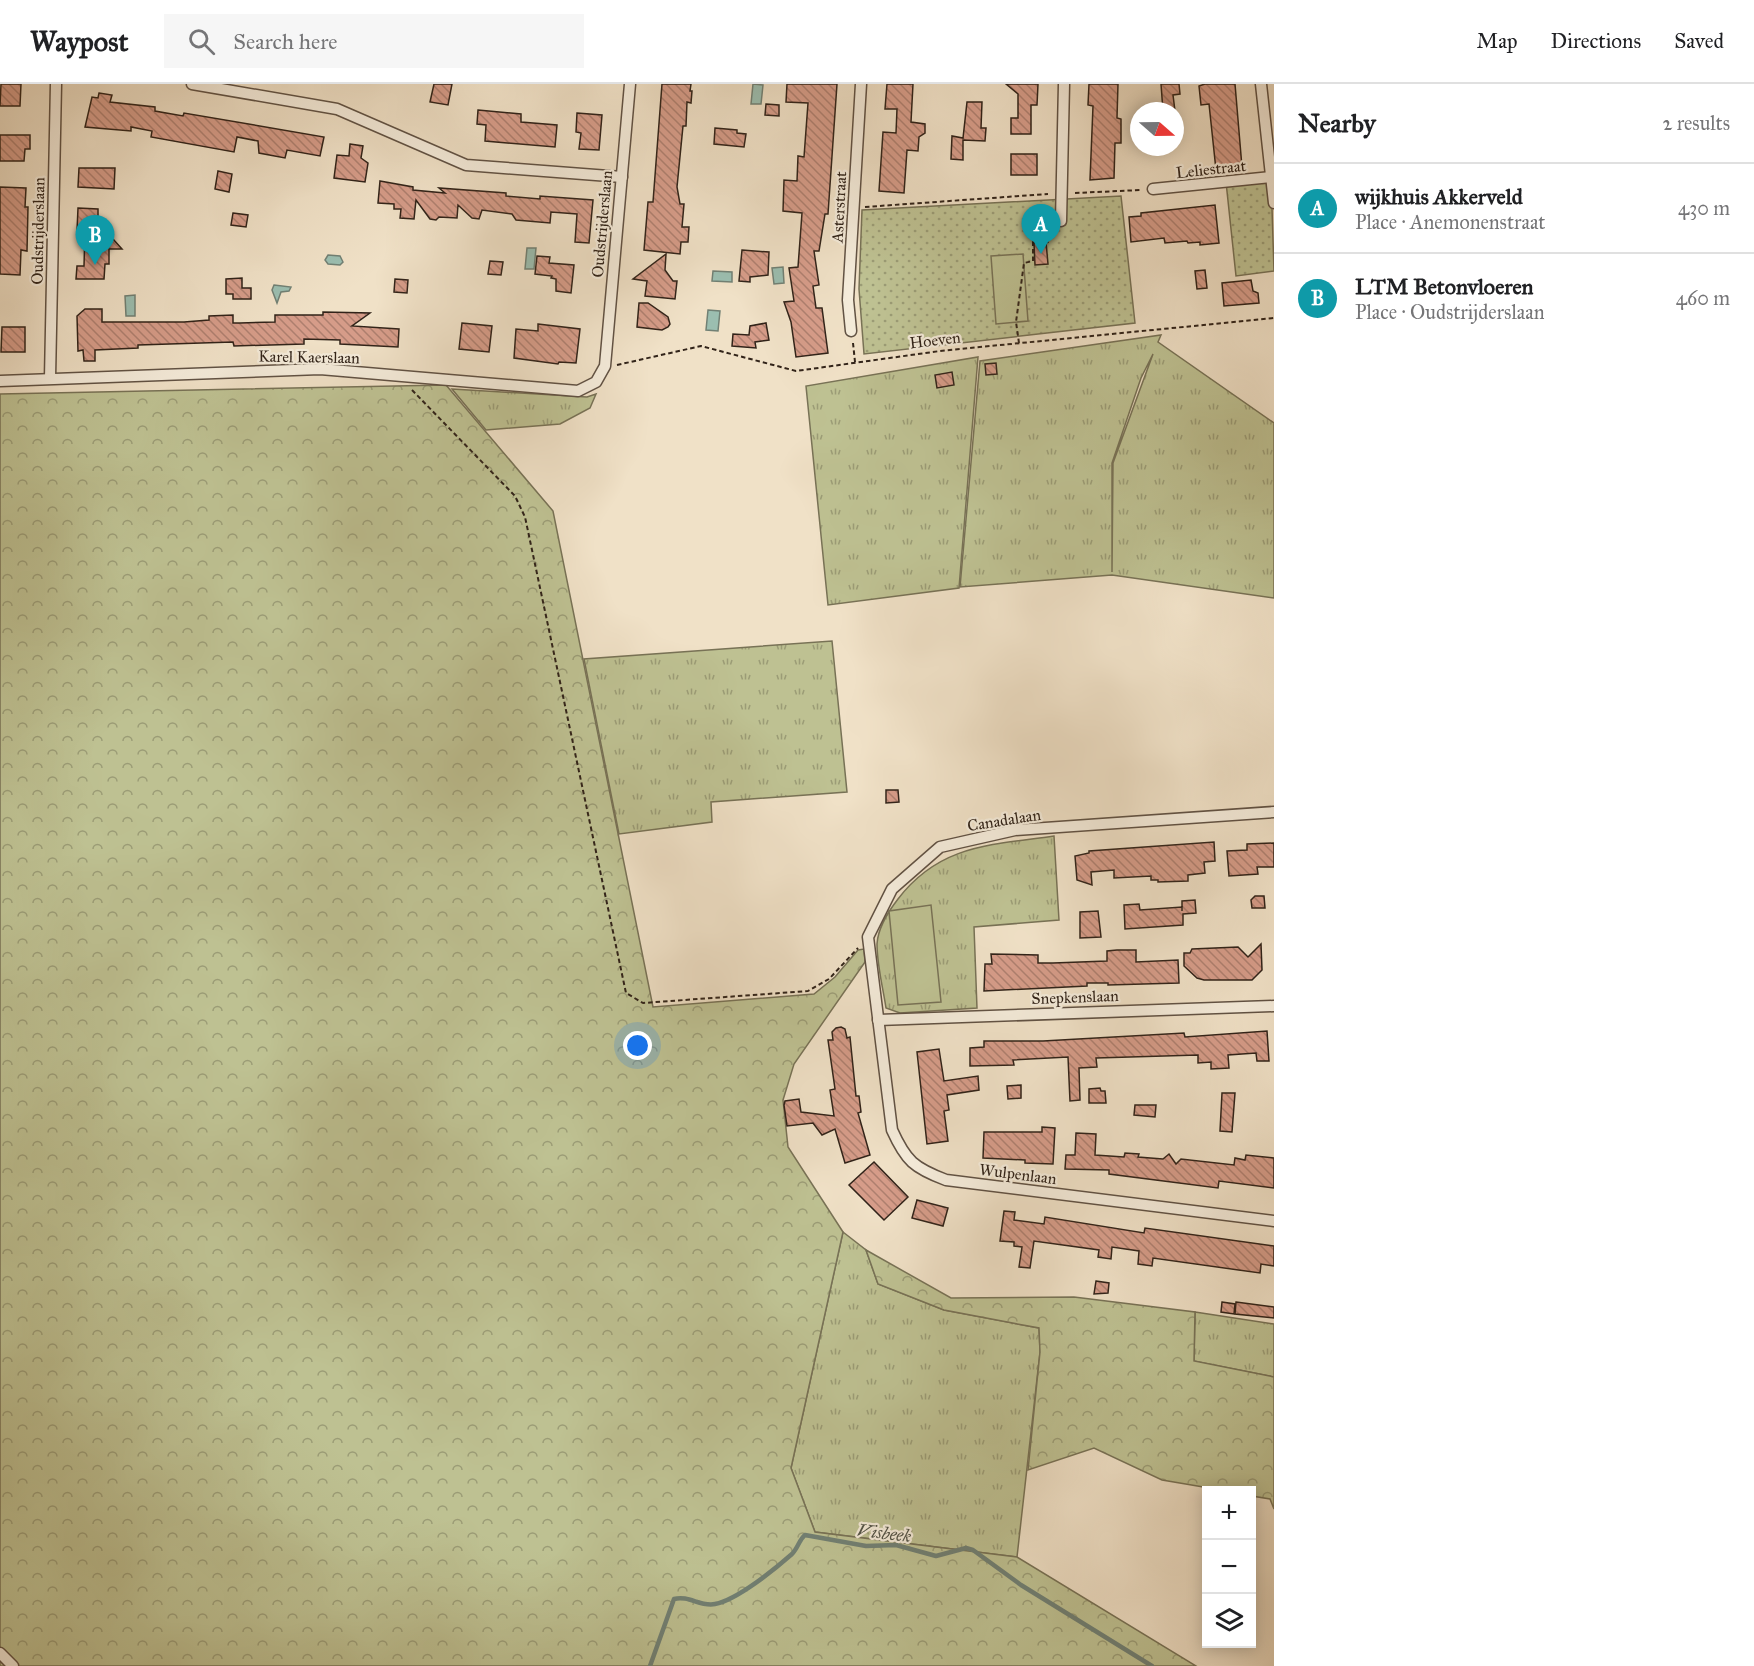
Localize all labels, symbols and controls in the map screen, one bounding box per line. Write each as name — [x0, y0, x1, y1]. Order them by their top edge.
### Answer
search box — [164, 14, 584, 68]
text: Waypost — [30, 24, 128, 59]
icon: search — [185, 25, 218, 58]
text: Search here — [233, 28, 337, 55]
text: Map — [1477, 28, 1518, 54]
text: Directions — [1551, 28, 1641, 54]
text: Saved — [1674, 28, 1724, 54]
north arrow — [1130, 102, 1184, 156]
text: Nearby — [1298, 107, 1376, 139]
text: 2 results — [1662, 111, 1730, 135]
street label: Leliestraat — [1175, 156, 1247, 182]
street label: Oudstrijderslaan — [588, 169, 616, 278]
street label: Asterstraat — [828, 170, 850, 244]
street label: Oudstrijderslaan — [28, 177, 48, 285]
text: wijkhuis Akkerveld — [1355, 183, 1523, 210]
text: A — [1311, 196, 1324, 220]
text: 430 m — [1678, 196, 1730, 220]
pin: A — [1022, 204, 1060, 254]
text: Place · Anemonenstraat — [1355, 210, 1545, 234]
pin: B — [76, 216, 115, 265]
text: LTM Betonvloeren — [1355, 273, 1533, 300]
text: B — [1311, 286, 1324, 310]
text: 460 m — [1676, 286, 1730, 310]
text: Place · Oudstrijderslaan — [1355, 300, 1545, 324]
street label: Hoeven — [908, 327, 962, 353]
street label: Karel Kaerslaan — [258, 347, 360, 367]
street label: Canadalaan — [966, 805, 1043, 835]
street label: Snepkenslaan — [1031, 986, 1119, 1008]
your location — [623, 1031, 652, 1060]
street label: Wulpenlaan — [978, 1160, 1058, 1188]
map controls — [1202, 1486, 1256, 1648]
button: + — [1202, 1486, 1256, 1540]
water label: Visbeek — [856, 1519, 912, 1547]
button: − — [1202, 1540, 1256, 1594]
button: layers — [1202, 1594, 1256, 1648]

